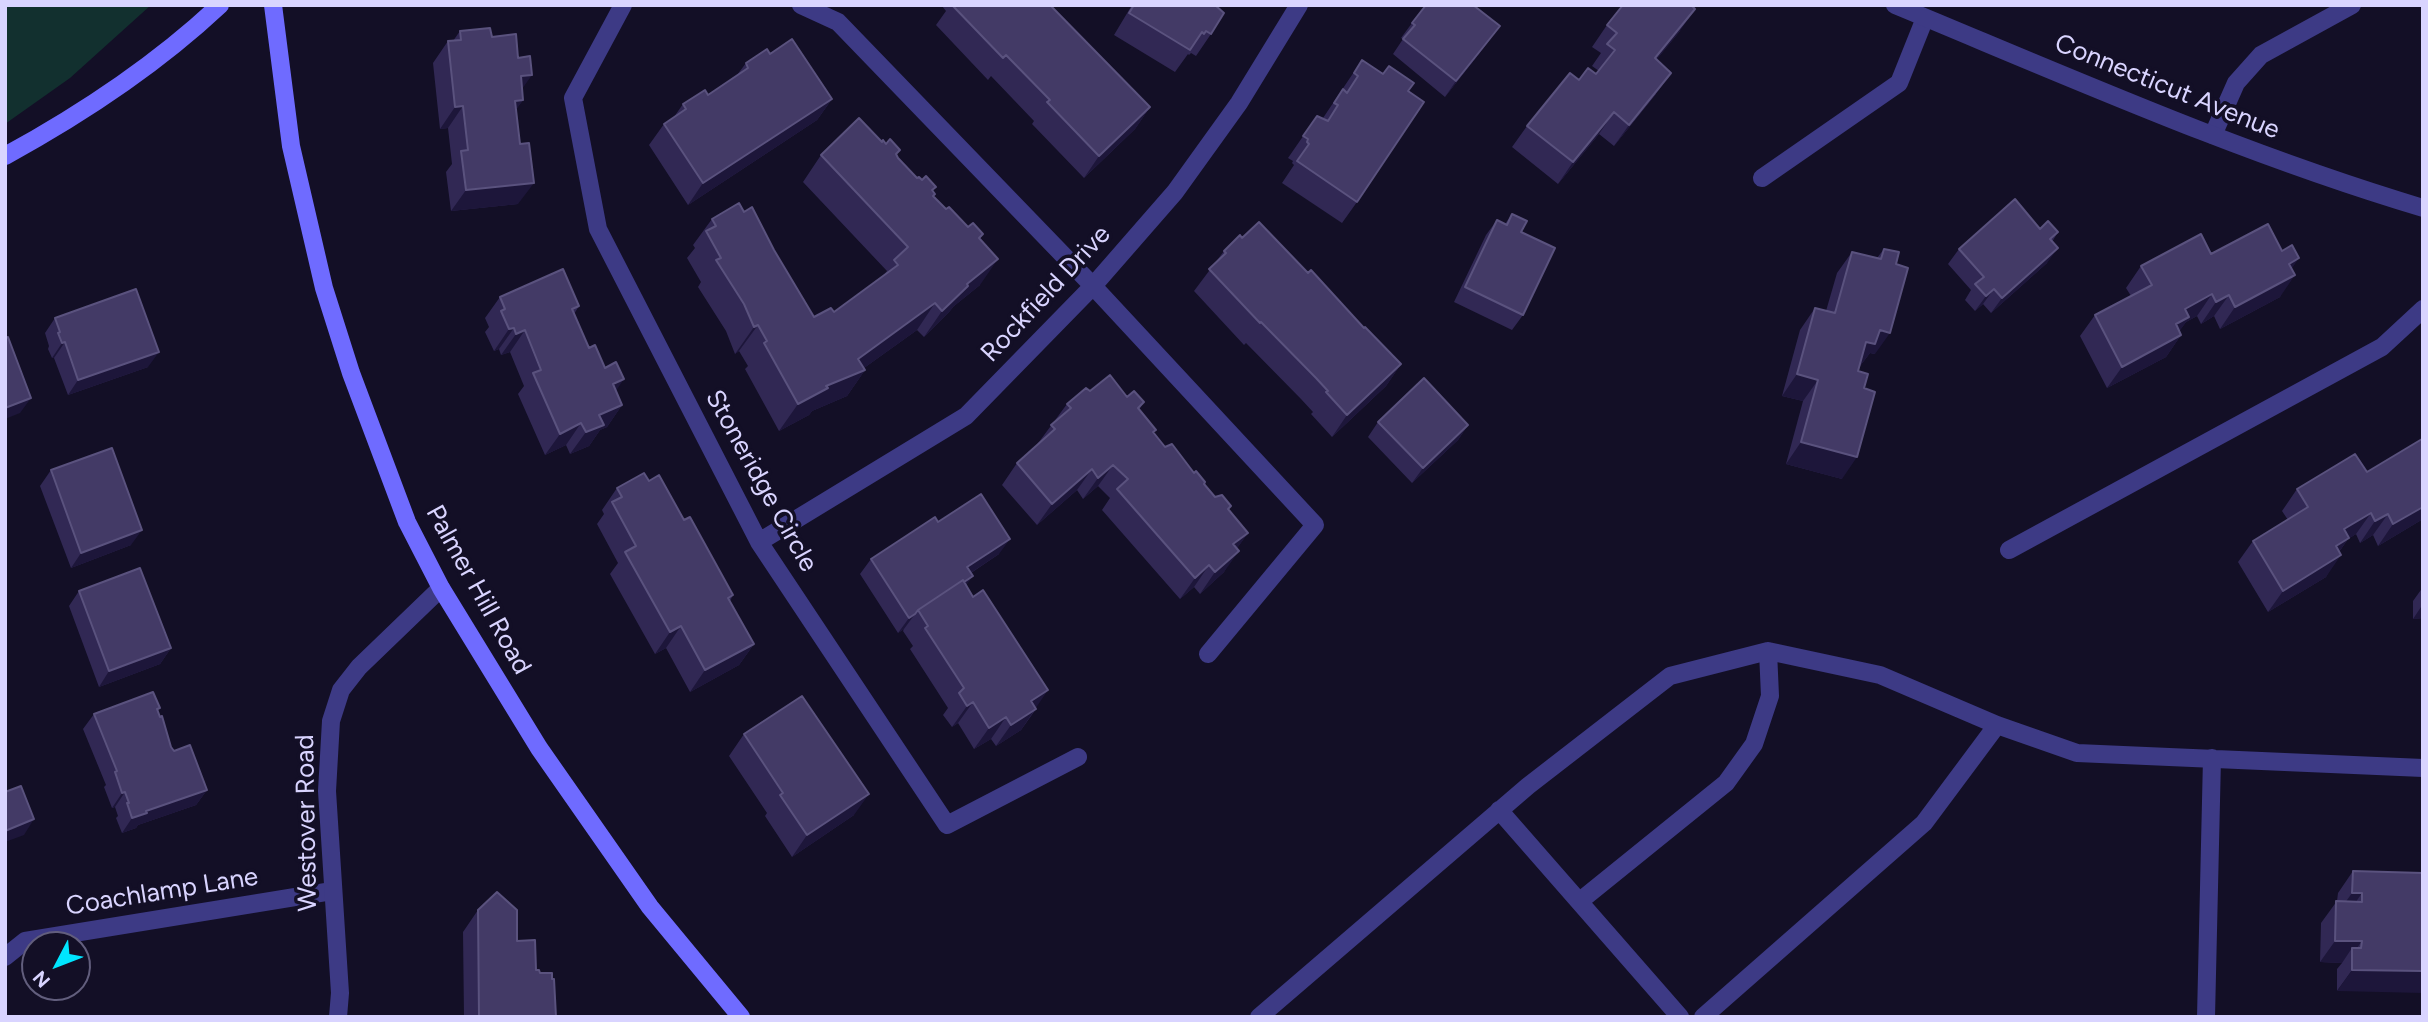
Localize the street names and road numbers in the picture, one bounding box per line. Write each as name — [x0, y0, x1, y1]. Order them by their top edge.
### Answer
street label: Connecticut Avenue — [2050, 28, 2284, 146]
street label: Rockfield Drive — [975, 219, 1117, 369]
street label: Stoneridge Circle — [698, 385, 824, 577]
street label: Palmer Hill Road — [419, 500, 537, 680]
street label: Westover Road — [290, 734, 324, 912]
street label: Coachlamp Lane — [64, 861, 260, 923]

